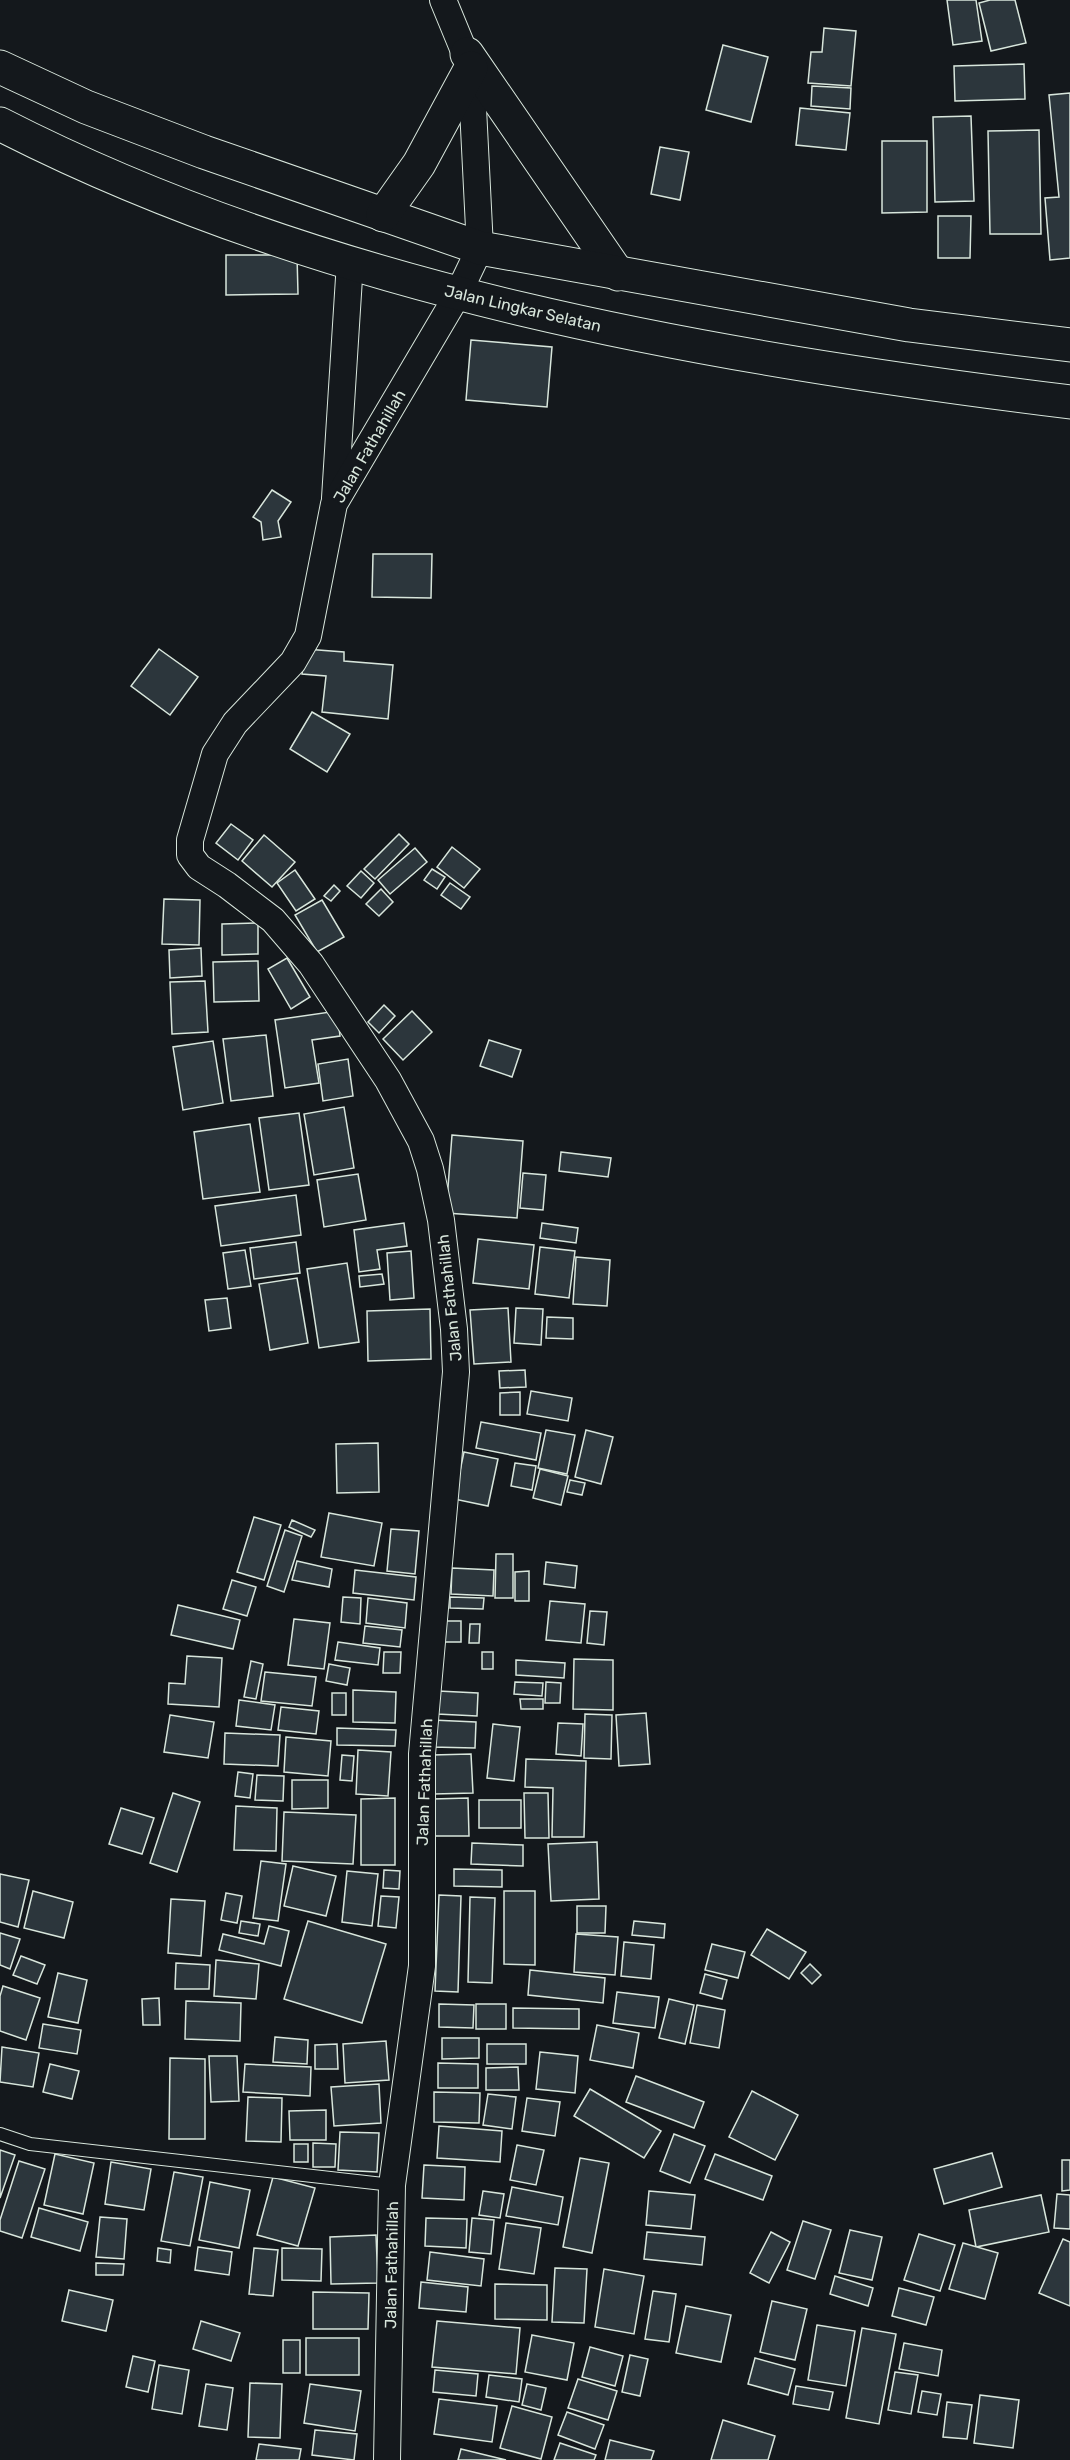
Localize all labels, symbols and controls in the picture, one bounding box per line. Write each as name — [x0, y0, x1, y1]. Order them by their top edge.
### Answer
street label: Jalan Lingkar Selatan — [443, 281, 603, 336]
street label: Jalan Fathahillah — [329, 386, 410, 506]
street label: Jalan Fathahillah — [433, 1233, 466, 1362]
street label: Jalan Fathahillah — [413, 1718, 436, 1846]
street label: Jalan Fathahillah — [381, 2201, 402, 2329]

